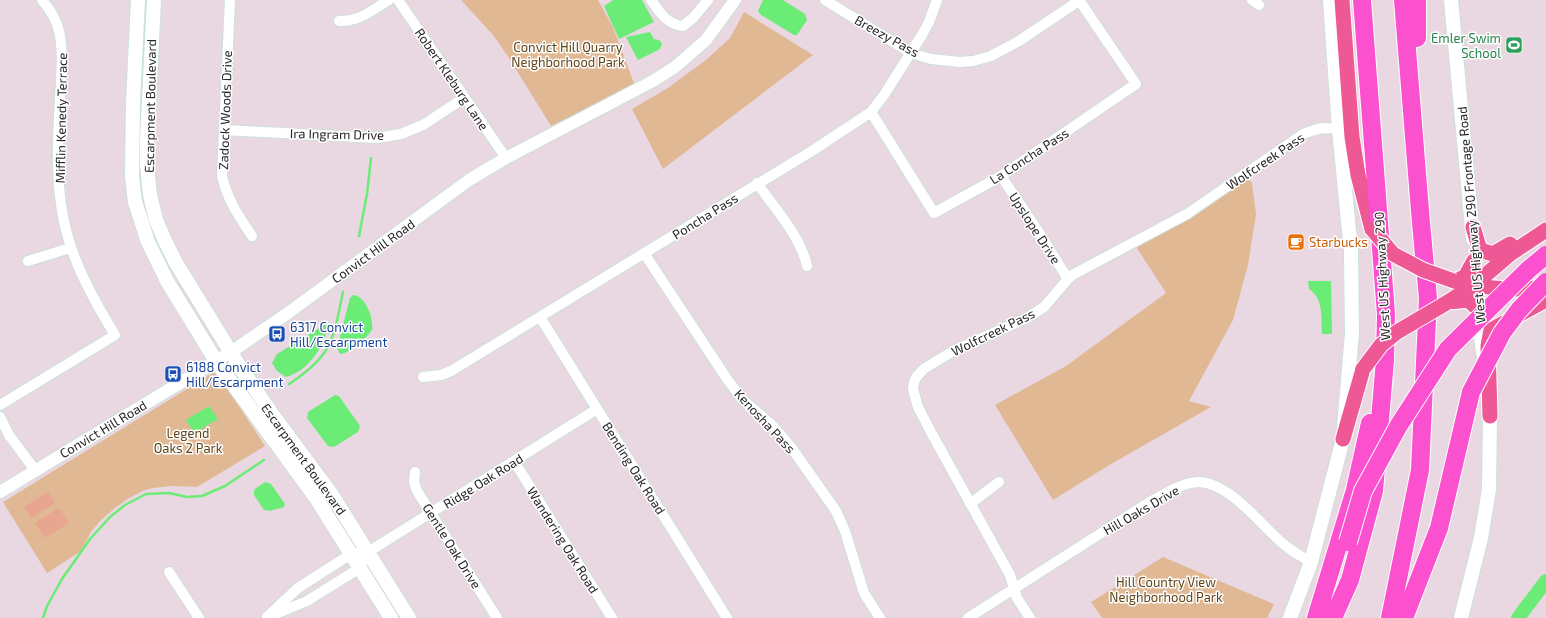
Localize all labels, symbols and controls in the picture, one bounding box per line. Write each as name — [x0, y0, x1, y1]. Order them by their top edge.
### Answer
street label: Breezy Pass — [852, 12, 922, 60]
street label: Robert Kleburg Lane — [412, 25, 492, 133]
place label: Emler Swim School — [1431, 30, 1501, 61]
sports icon: Emler Swim School — [1504, 35, 1524, 55]
street label: Escarpment Boulevard — [141, 39, 159, 173]
park label: Convict Hill Quarry Neighborhood Park — [511, 39, 625, 70]
street label: Zadock Woods Drive — [215, 50, 235, 170]
street label: Mifflin Kenedy Terrace — [52, 52, 70, 184]
street label: West US Highway 290 Frontage Road — [1454, 106, 1488, 324]
street label: Ira Ingram Drive — [290, 125, 384, 143]
street label: La Concha Pass — [986, 125, 1072, 187]
street label: Wolfcreek Pass — [1223, 129, 1307, 193]
street label: Poncha Pass — [669, 189, 741, 243]
street label: Upslope Drive — [1006, 189, 1064, 267]
street label: West US Highway 290 — [1371, 211, 1393, 341]
street label: Convict Hill Road — [328, 215, 418, 287]
cafe icon: Starbucks — [1286, 232, 1306, 252]
place label: Starbucks — [1309, 234, 1368, 250]
street label: Wolfcreek Pass — [949, 305, 1037, 359]
place label: 6317 Convict Hill/Escarpment — [290, 319, 387, 350]
bus stop icon: 6317 Convict Hill/Escarpment — [267, 324, 287, 344]
place label: 6188 Convict Hill/Escarpment — [186, 359, 283, 390]
bus stop icon: 6188 Convict Hill/Escarpment — [163, 364, 183, 384]
street label: Kenosha Pass — [731, 386, 799, 456]
street label: Convict Hill Road — [57, 397, 149, 461]
street label: Escarpment Boulevard — [258, 400, 350, 518]
street label: Bending Oak Road — [599, 419, 669, 517]
park label: Legend Oaks 2 Park — [154, 425, 223, 456]
street label: Ridge Oak Road — [440, 450, 526, 512]
street label: Hill Oaks Drive — [1100, 482, 1182, 538]
street label: Wandering Oak Road — [524, 484, 602, 596]
street label: Gentle Oak Drive — [419, 500, 485, 592]
park label: Hill Country View Neighborhood Park — [1109, 574, 1223, 605]

